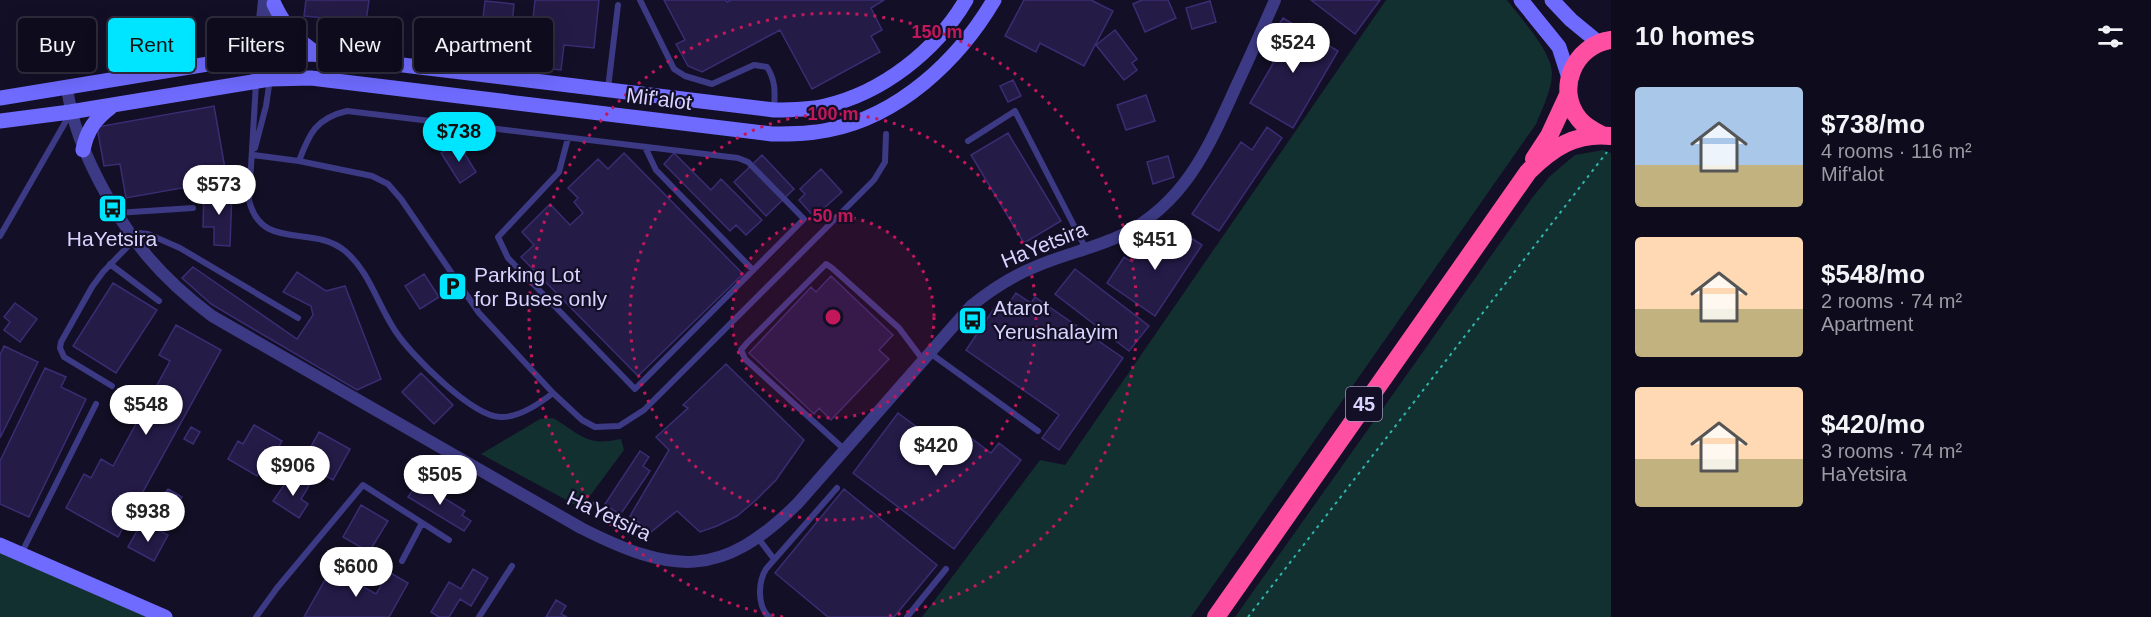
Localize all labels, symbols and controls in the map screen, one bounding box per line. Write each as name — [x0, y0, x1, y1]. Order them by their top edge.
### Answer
chip: Buy — [18, 18, 96, 72]
chip: Rent — [108, 18, 195, 72]
chip: Filters — [207, 18, 306, 72]
chip: New — [318, 18, 402, 72]
chip: Apartment — [414, 18, 553, 72]
icon: filters — [2094, 20, 2127, 53]
text: 10 homes — [1635, 21, 1755, 51]
text: 150 m — [911, 22, 963, 42]
pin: $524 — [1257, 23, 1329, 74]
text: $524 — [1271, 31, 1315, 53]
street label: Mif'alot — [625, 83, 693, 114]
text: 100 m — [807, 104, 859, 124]
text: $738/mo — [1821, 109, 1925, 139]
icon: home — [1683, 111, 1755, 183]
pin: $738 — [423, 112, 495, 163]
text: $738 — [437, 120, 481, 142]
text: 4 rooms · 116 m² — [1821, 140, 1972, 162]
text: Mif'alot — [1821, 163, 1884, 185]
pin: $573 — [183, 165, 255, 216]
text: $573 — [197, 173, 241, 195]
bus stop icon: HaYetsira — [96, 192, 128, 224]
text: 50 m — [812, 206, 854, 226]
street label: HaYetsira — [998, 217, 1090, 272]
pin: $451 — [1119, 220, 1191, 271]
place label: HaYetsira — [67, 227, 157, 250]
text: $451 — [1133, 228, 1177, 250]
text: $548/mo — [1821, 259, 1925, 289]
icon: home — [1683, 261, 1755, 333]
place label: Parking Lot for Buses only — [474, 263, 608, 310]
parking icon: Parking Lot for Buses only — [437, 271, 469, 303]
text: 2 rooms · 74 m² — [1821, 290, 1962, 312]
place label: Atarot Yerushalayim — [993, 296, 1118, 343]
bus stop icon: Atarot Yerushalayim — [956, 304, 988, 336]
centre of rings — [823, 307, 843, 327]
text: Apartment — [1821, 313, 1913, 335]
pin: $548 — [110, 385, 182, 436]
road number: 45 — [1346, 387, 1382, 421]
text: $548 — [124, 393, 168, 415]
text: $420/mo — [1821, 409, 1925, 439]
icon: home — [1683, 411, 1755, 483]
pin: $420 — [900, 426, 972, 477]
text: $420 — [914, 434, 958, 456]
text: 3 rooms · 74 m² — [1821, 440, 1962, 462]
pin: $906 — [257, 446, 329, 497]
text: $906 — [271, 454, 315, 476]
pin: $505 — [404, 455, 476, 506]
text: $505 — [418, 463, 462, 485]
text: HaYetsira — [1821, 463, 1907, 485]
street label: HaYetsira — [563, 486, 655, 545]
pin: $938 — [112, 492, 184, 543]
text: $938 — [126, 500, 170, 522]
pin: $600 — [320, 547, 392, 598]
text: $600 — [334, 555, 378, 577]

